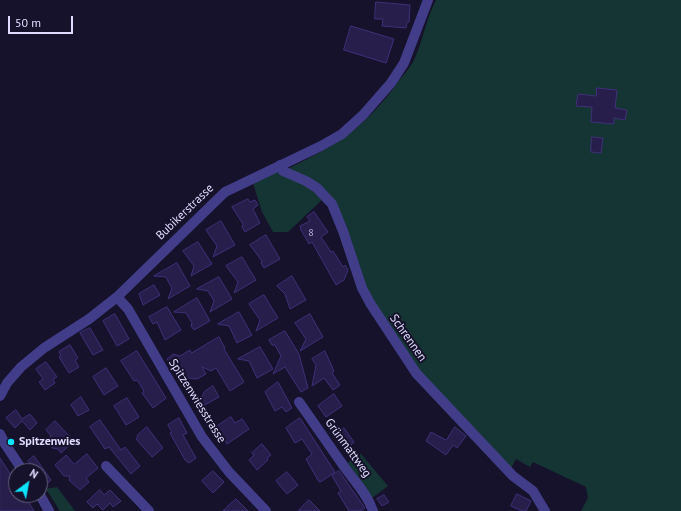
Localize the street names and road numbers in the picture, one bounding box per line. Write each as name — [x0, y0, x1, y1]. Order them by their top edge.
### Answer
street label: Bubikerstrasse — [153, 181, 217, 243]
street label: Schrennen — [387, 312, 429, 364]
street label: Spitzenwiesstrasse — [165, 356, 229, 446]
street label: Grünmattweg — [322, 416, 374, 480]

